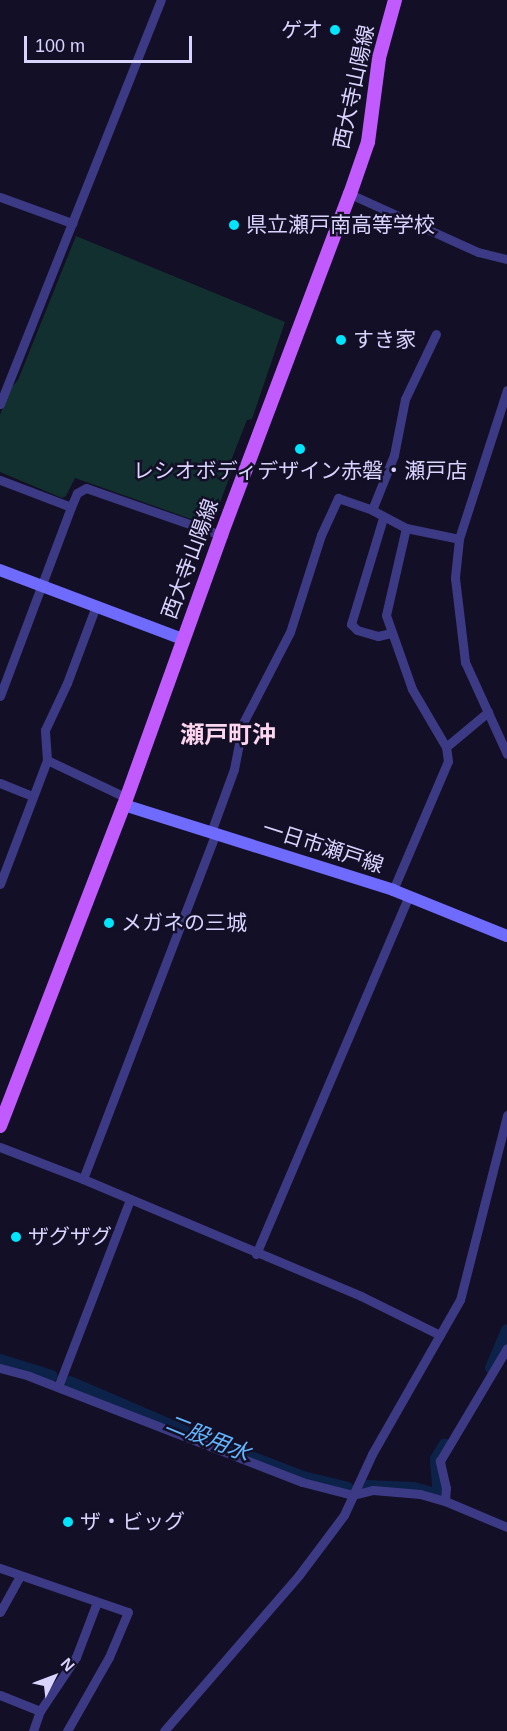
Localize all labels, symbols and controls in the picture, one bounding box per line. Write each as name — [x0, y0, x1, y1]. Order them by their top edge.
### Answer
place label: ゲオ — [281, 17, 323, 43]
marker: ゲオ — [328, 23, 342, 37]
street label: 西大寺山陽線 — [329, 23, 379, 151]
scale bar — [27, 24, 195, 62]
text: 100 m — [35, 36, 85, 56]
place label: 県立瀬戸南高等学校 — [246, 212, 435, 238]
marker: 県立瀬戸南高等学校 — [227, 218, 241, 232]
place label: すき家 — [353, 327, 416, 353]
marker: すき家 — [334, 333, 348, 347]
marker: レシオボディデザイン赤磐・瀬戸店 — [293, 442, 307, 456]
place label: レシオボディデザイン赤磐・瀬戸店 — [132, 458, 468, 484]
street label: 西大寺山陽線 — [157, 495, 223, 623]
district label: 瀬戸町沖 — [180, 721, 276, 749]
street label: 一日市瀬戸線 — [259, 816, 387, 878]
place label: メガネの三城 — [121, 910, 247, 936]
marker: メガネの三城 — [102, 916, 116, 930]
place label: ザグザグ — [28, 1224, 112, 1250]
marker: ザグザグ — [9, 1230, 23, 1244]
water label: 二股用水 — [162, 1409, 254, 1467]
place label: ザ・ビッグ — [80, 1509, 185, 1535]
marker: ザ・ビッグ — [61, 1515, 75, 1529]
north arrow — [24, 1647, 84, 1707]
text: N — [58, 1655, 78, 1675]

